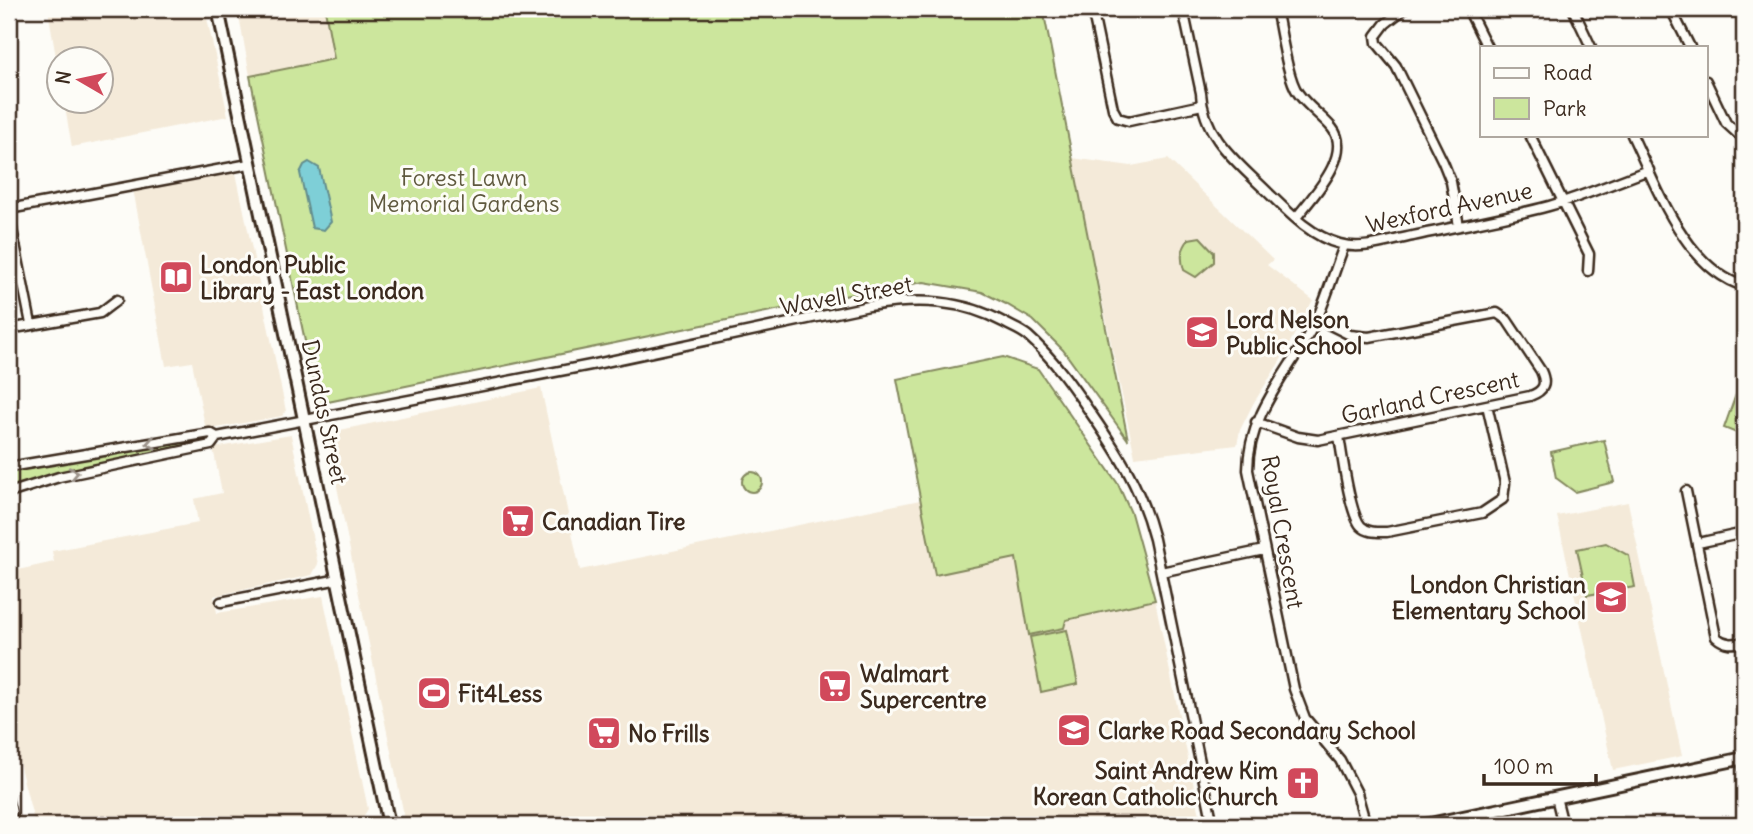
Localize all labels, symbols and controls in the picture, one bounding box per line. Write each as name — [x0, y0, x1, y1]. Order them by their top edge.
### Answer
north arrow — [46, 46, 116, 116]
legend — [1480, 46, 1708, 136]
text: Road — [1543, 59, 1592, 86]
text: N — [50, 69, 76, 86]
text: Park — [1543, 95, 1586, 122]
park label: Forest Lawn Memorial Gardens — [369, 163, 559, 218]
street label: Wexford Avenue — [1363, 175, 1535, 239]
place label: London Public Library - East London — [200, 250, 424, 305]
library icon: London Public Library - East London — [157, 258, 195, 296]
street label: Wavell Street — [777, 269, 915, 321]
place label: Lord Nelson Public School — [1226, 305, 1362, 360]
school or university icon: Lord Nelson Public School — [1183, 313, 1221, 351]
street label: Dundas Street — [296, 337, 355, 487]
street label: Garland Crescent — [1339, 364, 1522, 430]
one-way arrow — [145, 435, 157, 450]
street label: Royal Crescent — [1255, 453, 1311, 611]
one-way arrow — [68, 467, 80, 482]
supermarket icon: Canadian Tire — [499, 502, 537, 540]
place label: Canadian Tire — [542, 507, 685, 536]
place label: London Christian Elementary School — [1392, 570, 1586, 625]
school or university icon: London Christian Elementary School — [1592, 578, 1630, 616]
place label: Walmart Supercentre — [860, 659, 987, 714]
supermarket icon: Walmart Supercentre — [816, 667, 854, 705]
sports icon: Fit4Less — [415, 674, 453, 712]
place label: Fit4Less — [458, 679, 542, 708]
school or university icon: Clarke Road Secondary School — [1055, 711, 1093, 749]
supermarket icon: No Frills — [585, 714, 623, 752]
place label: Clarke Road Secondary School — [1098, 716, 1416, 745]
place label: No Frills — [628, 719, 709, 748]
scale bar — [1484, 743, 1596, 787]
text: 100 m — [1494, 753, 1553, 780]
place label: Saint Andrew Kim Korean Catholic Church — [1033, 756, 1278, 811]
church icon: Saint Andrew Kim Korean Catholic Church — [1284, 764, 1322, 802]

